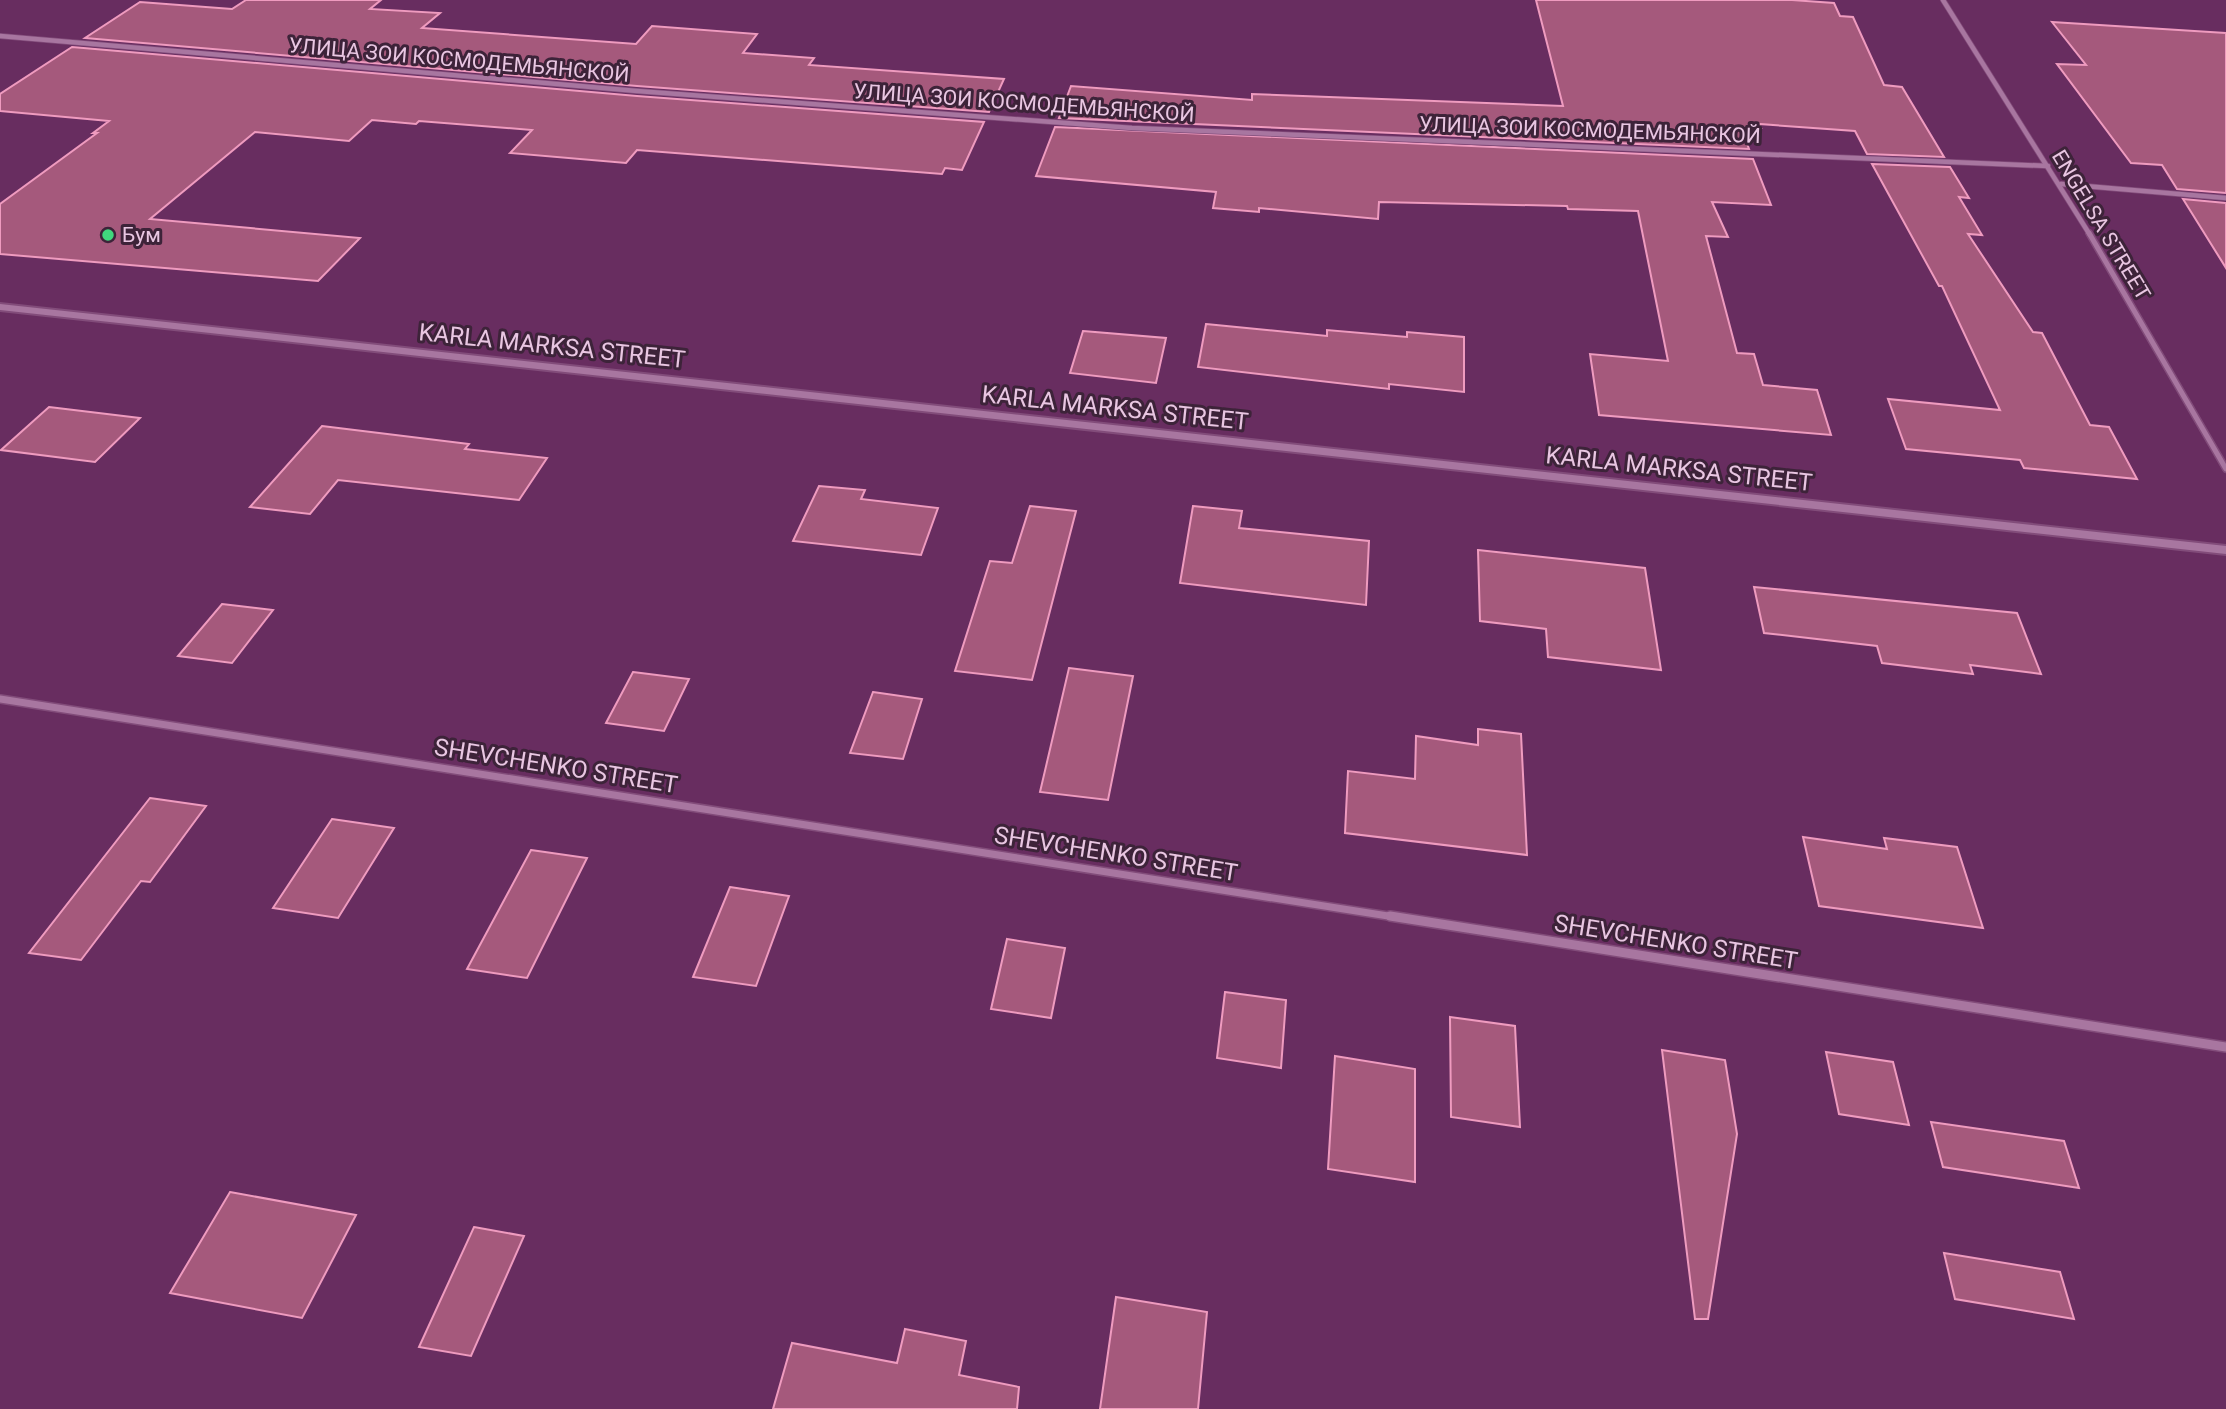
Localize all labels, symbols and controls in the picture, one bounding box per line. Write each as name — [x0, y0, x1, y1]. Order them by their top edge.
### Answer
street label: УЛИЦА ЗОИ КОСМОДЕМЬЯНСКОЙ — [288, 33, 630, 87]
street label: УЛИЦА ЗОИ КОСМОДЕМЬЯНСКОЙ — [853, 79, 1195, 127]
street label: УЛИЦА ЗОИ КОСМОДЕМЬЯНСКОЙ — [1419, 112, 1761, 148]
street label: ENGELSA STREET — [2047, 146, 2155, 305]
place label: Бум — [122, 223, 161, 247]
marker: Бум — [100, 227, 116, 243]
street label: KARLA MARKSA STREET — [417, 318, 687, 374]
street label: KARLA MARKSA STREET — [980, 380, 1250, 436]
street label: KARLA MARKSA STREET — [1544, 441, 1814, 497]
street label: SHEVCHENKO STREET — [432, 733, 680, 799]
street label: SHEVCHENKO STREET — [992, 821, 1240, 887]
street label: SHEVCHENKO STREET — [1552, 909, 1800, 975]

